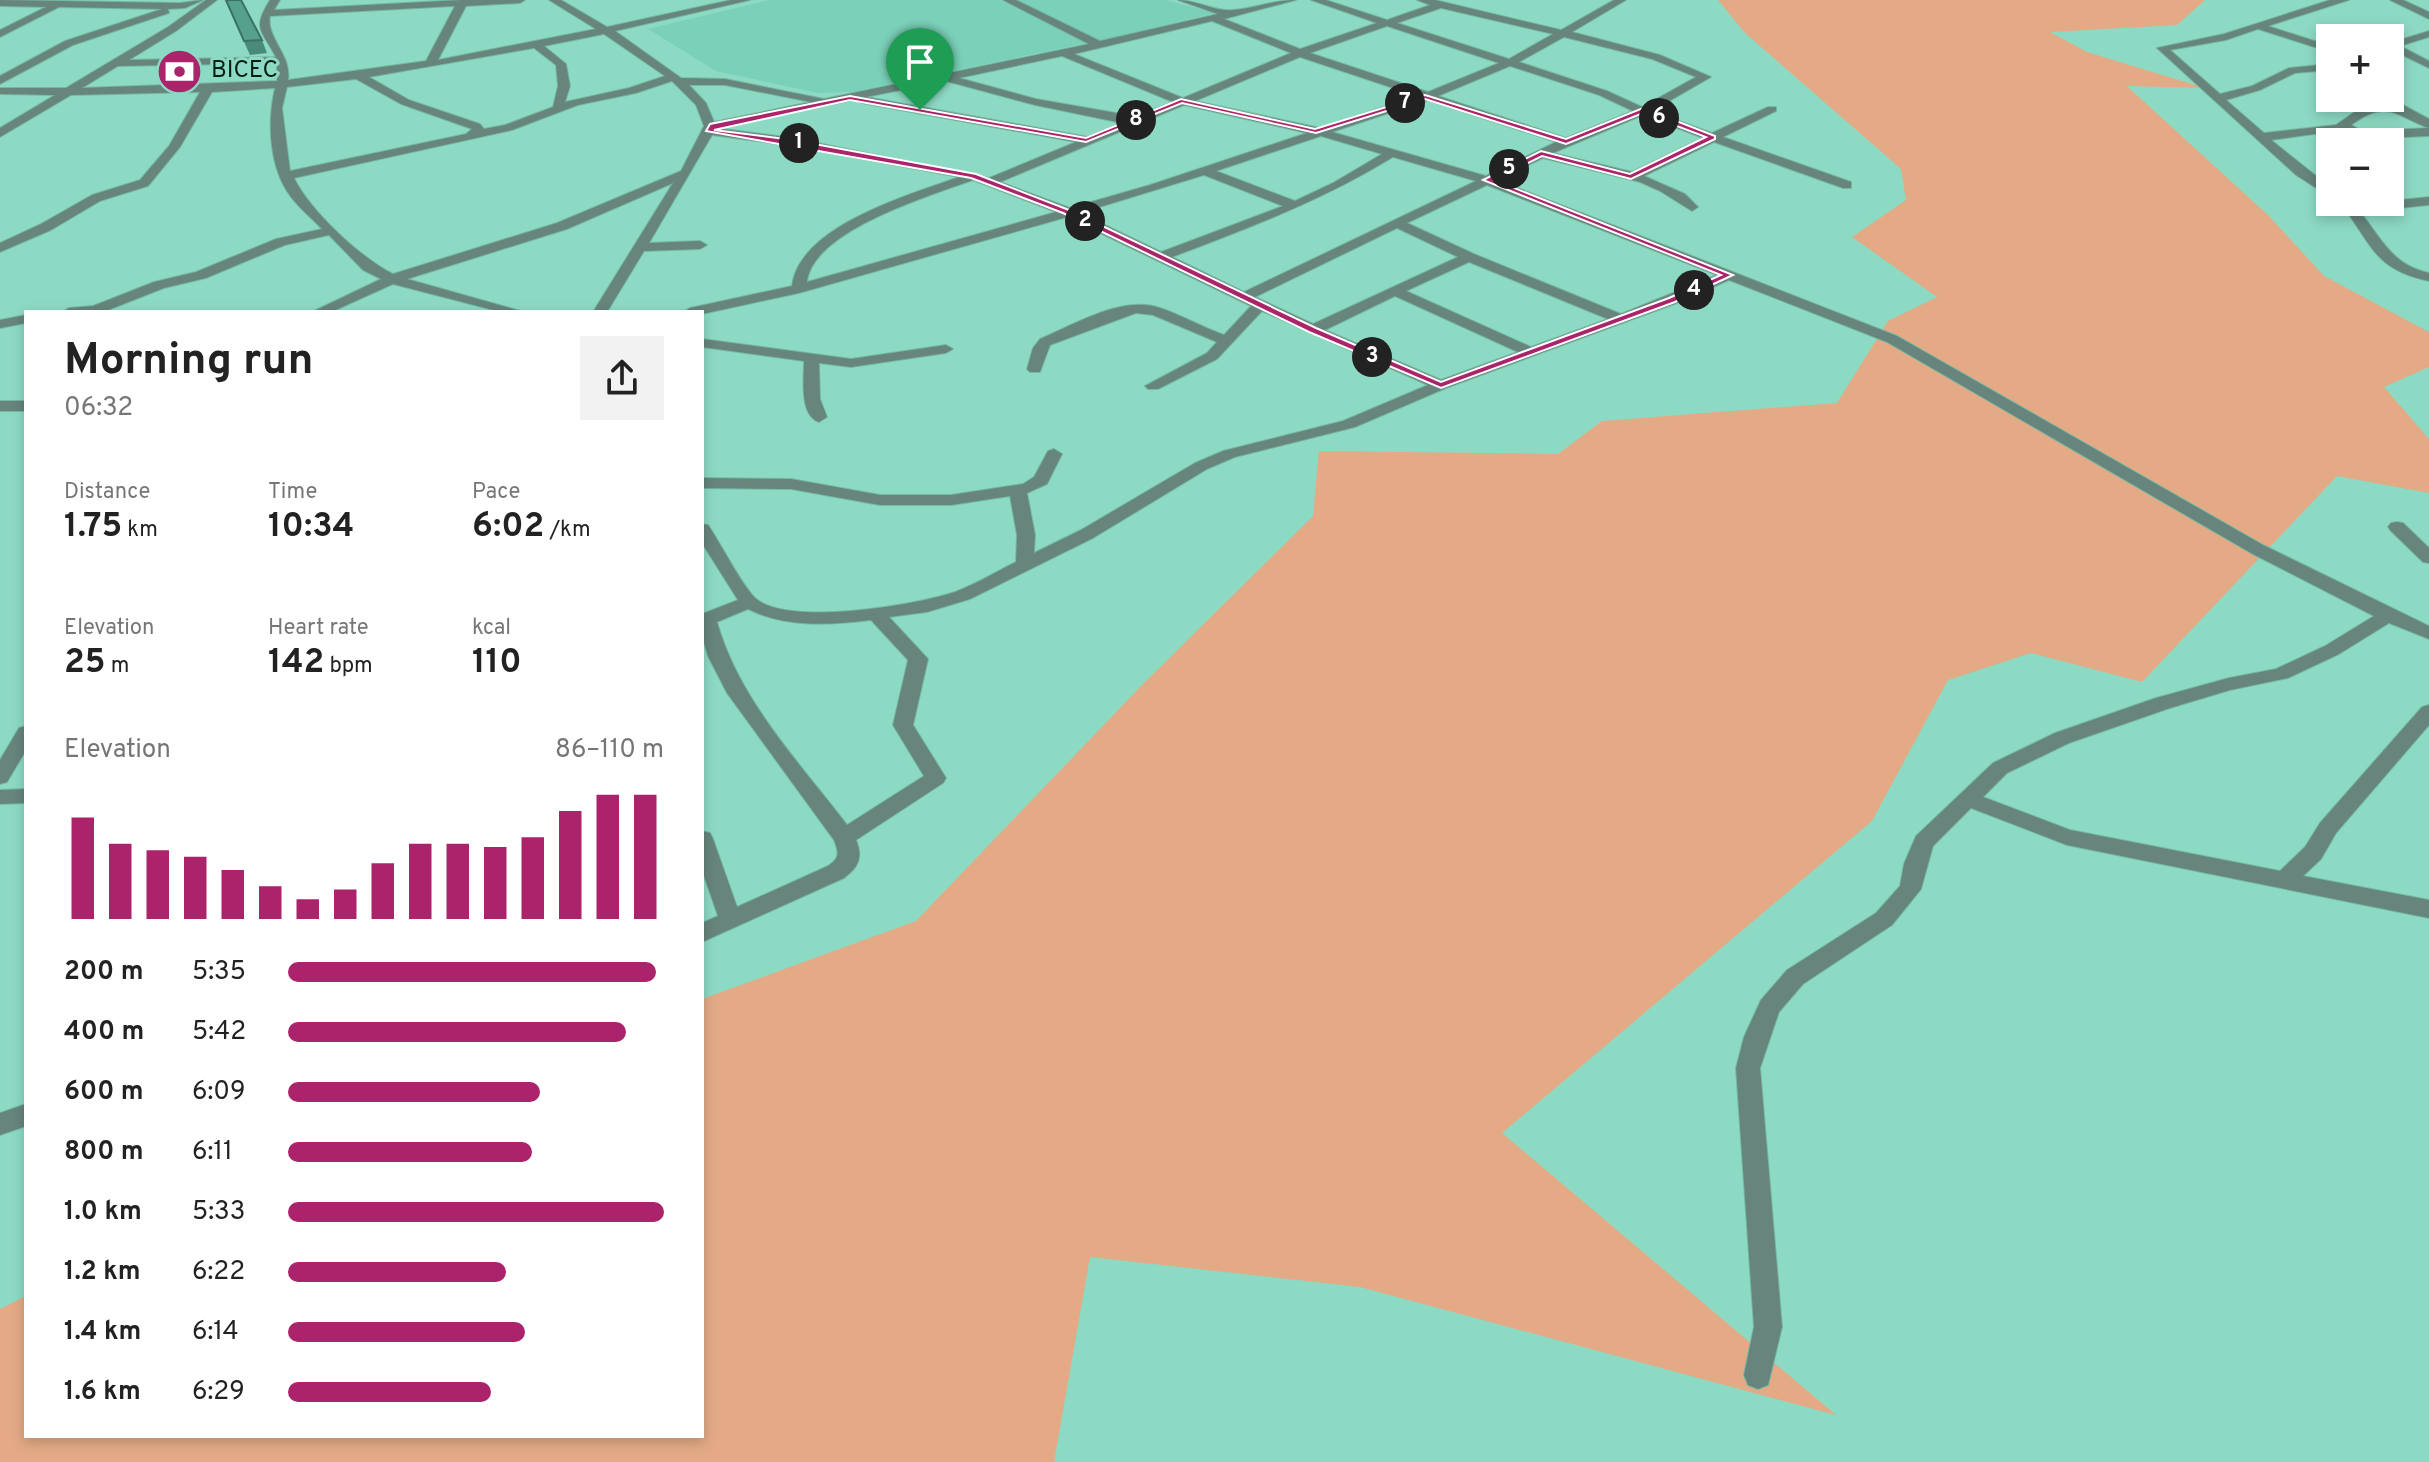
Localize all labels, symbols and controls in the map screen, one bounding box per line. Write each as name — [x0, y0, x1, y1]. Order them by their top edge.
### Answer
map controls — [2316, 24, 2404, 216]
button: + — [2316, 24, 2404, 112]
pin — [886, 28, 954, 110]
icon: arrive — [898, 40, 942, 84]
bank icon: BICEC — [156, 47, 204, 95]
place label: BICEC — [211, 56, 278, 86]
pin: 7 — [1385, 83, 1425, 123]
text: 7 — [1399, 89, 1411, 116]
pin: 6 — [1639, 98, 1679, 138]
pin: 8 — [1116, 100, 1156, 140]
text: 6 — [1652, 104, 1666, 131]
text: 8 — [1129, 106, 1143, 133]
pin: 1 — [779, 123, 819, 163]
button: − — [2316, 128, 2404, 216]
text: 1 — [795, 129, 803, 156]
pin: 5 — [1489, 149, 1529, 189]
text: 5 — [1502, 155, 1516, 182]
pin: 2 — [1065, 201, 1105, 241]
text: 2 — [1078, 207, 1092, 234]
pin: 4 — [1674, 270, 1714, 310]
text: 4 — [1687, 276, 1701, 303]
text: Morning run — [64, 334, 314, 390]
button: share — [580, 336, 664, 420]
pin: 3 — [1352, 337, 1392, 377]
text: 3 — [1365, 343, 1379, 370]
text: 06:32 — [64, 392, 133, 425]
text: Distance — [64, 479, 150, 506]
text: Time — [268, 479, 317, 506]
text: Pace — [472, 479, 520, 506]
text: 1.75 — [64, 506, 122, 549]
text: 10:34 — [268, 506, 354, 549]
text: 6:02 — [472, 506, 544, 549]
text: km — [122, 517, 158, 544]
text: /km — [544, 517, 591, 544]
text: Elevation — [64, 615, 154, 642]
text: Heart rate — [268, 615, 369, 642]
text: kcal — [472, 615, 511, 642]
text: 25 — [64, 642, 106, 685]
text: 142 — [268, 642, 324, 685]
text: 110 — [472, 642, 522, 685]
text: m — [106, 653, 129, 680]
text: bpm — [324, 653, 373, 680]
text: Elevation — [64, 734, 171, 767]
text: 86–110 m — [555, 734, 664, 767]
text: 200 m — [64, 956, 143, 989]
text: 5:35 — [192, 956, 246, 989]
text: 400 m — [64, 1016, 144, 1049]
text: 5:42 — [192, 1016, 246, 1049]
text: 600 m — [64, 1076, 144, 1109]
text: 6:09 — [192, 1076, 246, 1109]
text: 800 m — [64, 1136, 144, 1169]
text: 6:11 — [192, 1136, 233, 1169]
text: 1.0 km — [64, 1196, 142, 1229]
text: 5:33 — [192, 1196, 245, 1229]
text: 1.2 km — [64, 1256, 141, 1289]
text: 6:22 — [192, 1256, 245, 1289]
text: 1.4 km — [64, 1316, 141, 1349]
text: 6:14 — [192, 1316, 239, 1349]
text: 1.6 km — [64, 1376, 141, 1409]
text: 6:29 — [192, 1376, 245, 1409]

